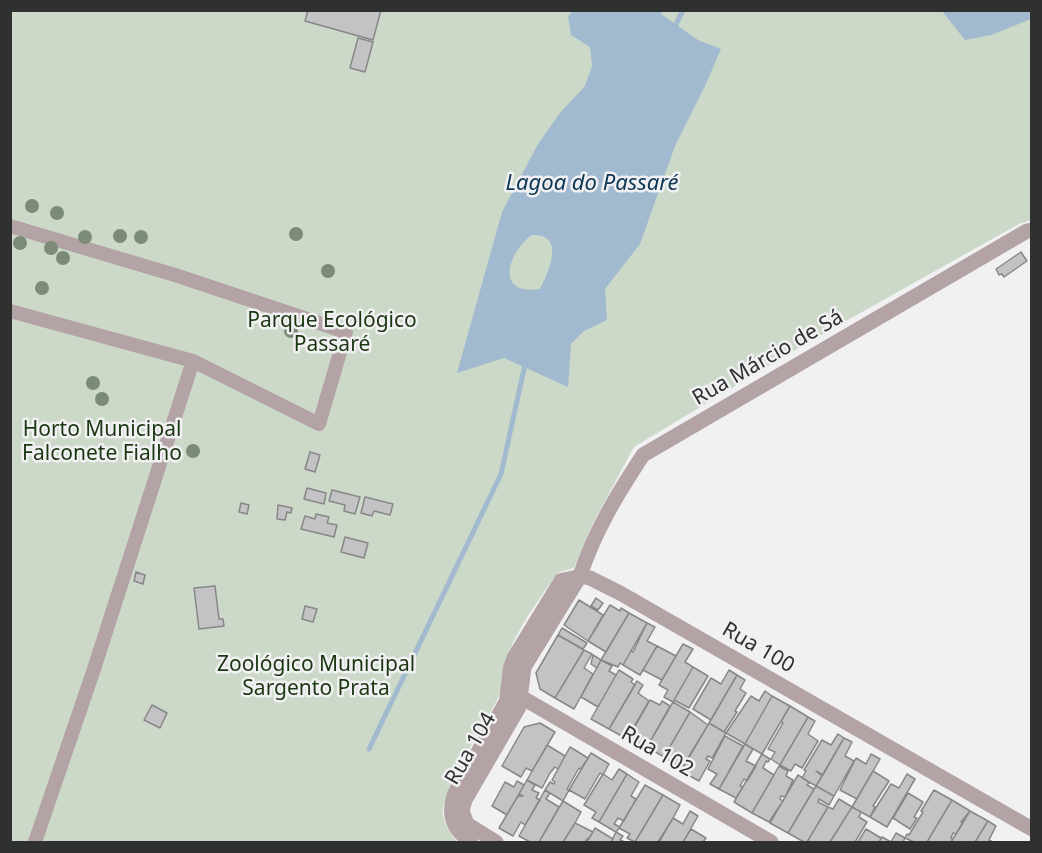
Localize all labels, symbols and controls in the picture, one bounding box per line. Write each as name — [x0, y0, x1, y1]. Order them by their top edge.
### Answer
water label: Lagoa do Passaré — [506, 171, 678, 197]
street label: Rua Márcio de Sá — [688, 305, 848, 411]
park label: Parque Ecológico Passaré — [247, 308, 417, 358]
park label: Horto Municipal Falconete Fialho — [22, 417, 182, 467]
street label: Rua 100 — [717, 617, 799, 679]
park label: Zoológico Municipal Sargento Prata — [217, 652, 415, 702]
street label: Rua 104 — [440, 708, 502, 790]
street label: Rua 102 — [616, 721, 698, 783]

